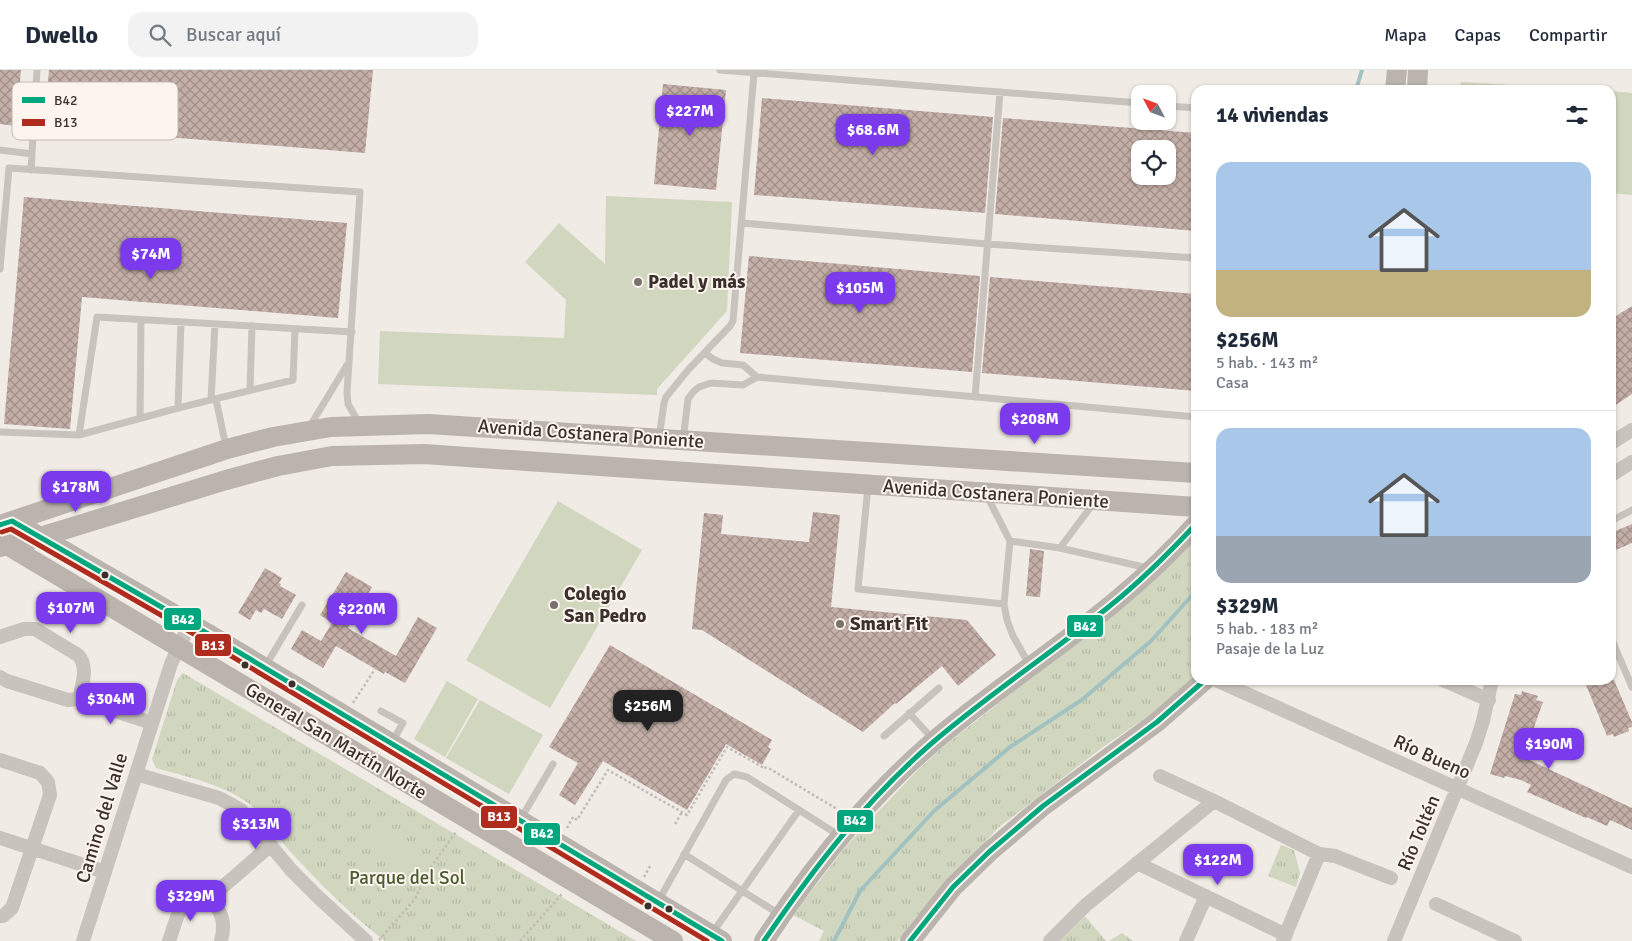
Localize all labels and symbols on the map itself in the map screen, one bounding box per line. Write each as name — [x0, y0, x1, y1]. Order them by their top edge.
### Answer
legend — [12, 82, 178, 140]
north arrow — [1131, 85, 1176, 130]
text: B42 — [54, 92, 78, 109]
pin: $227M — [655, 94, 725, 137]
text: B13 — [54, 114, 78, 131]
pin: $68.6M — [832, 114, 914, 156]
pin: $74M — [121, 238, 181, 280]
place label: Padel y más — [648, 270, 745, 294]
pin: $105M — [825, 272, 895, 314]
marker: Padel y más — [632, 276, 644, 288]
pin: $208M — [1000, 402, 1070, 445]
street label: Avenida Costanera Poniente — [477, 414, 705, 454]
pin: $178M — [41, 470, 111, 513]
street label: Avenida Costanera Poniente — [882, 474, 1110, 514]
unlabelled marker — [100, 570, 110, 580]
place label: Colegio San Pedro — [564, 582, 647, 628]
pin: $107M — [36, 592, 106, 634]
pin: $220M — [327, 592, 397, 635]
marker: Colegio San Pedro — [548, 599, 560, 611]
line badge: B42 — [163, 607, 202, 631]
text: B42 — [171, 611, 195, 628]
place label: Smart Fit — [850, 612, 928, 636]
line badge: B42 — [1066, 614, 1104, 638]
marker: Smart Fit — [834, 618, 846, 630]
text: B42 — [1073, 618, 1097, 635]
line badge: B13 — [194, 633, 232, 657]
text: B13 — [201, 637, 225, 654]
unlabelled marker — [240, 660, 250, 670]
street label: General San Martín Norte — [241, 677, 431, 805]
unlabelled marker — [287, 679, 297, 689]
pin: $304M — [76, 682, 146, 725]
pin: $256M — [613, 690, 683, 732]
pin: $190M — [1514, 728, 1584, 770]
street label: Río Bueno — [1390, 729, 1475, 785]
street label: Camino del Valle — [71, 750, 133, 886]
street label: Río Toltén — [1392, 792, 1446, 874]
line badge: B13 — [480, 805, 518, 829]
pin: $313M — [221, 808, 291, 850]
text: B13 — [487, 808, 511, 825]
line badge: B42 — [836, 809, 874, 833]
text: B42 — [843, 812, 867, 829]
line badge: B42 — [523, 822, 561, 846]
text: B42 — [530, 825, 554, 842]
pin: $122M — [1183, 844, 1253, 886]
park label: Parque del Sol — [349, 866, 465, 890]
pin: $329M — [156, 880, 226, 922]
unlabelled marker — [643, 901, 653, 911]
unlabelled marker — [664, 904, 674, 914]

